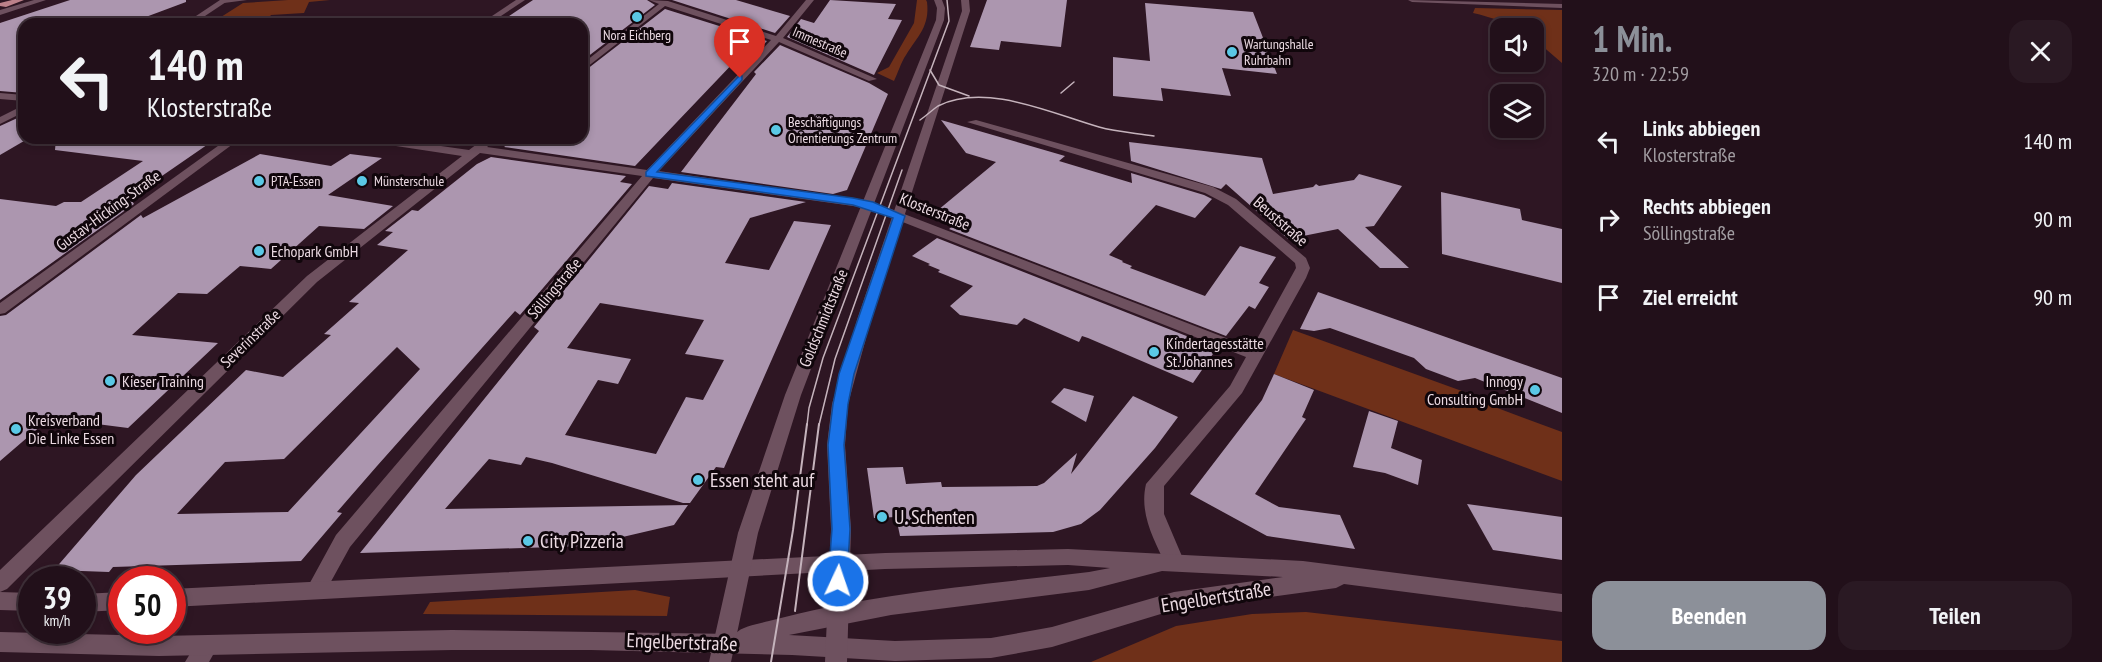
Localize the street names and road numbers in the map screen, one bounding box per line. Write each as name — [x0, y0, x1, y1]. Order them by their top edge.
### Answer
street label: Immestraße — [790, 22, 850, 62]
street label: Gustav-Hicking-Straße — [52, 165, 164, 255]
street label: Klosterstraße — [897, 188, 973, 234]
street label: Beuststraße — [1250, 192, 1312, 250]
street label: Söllingstraße — [523, 253, 585, 323]
street label: Goldschmidtstraße — [794, 266, 852, 370]
street label: Severinstraße — [216, 304, 284, 372]
street label: Engelbertstraße — [1159, 575, 1273, 619]
street label: Engelbertstraße — [626, 627, 738, 657]

